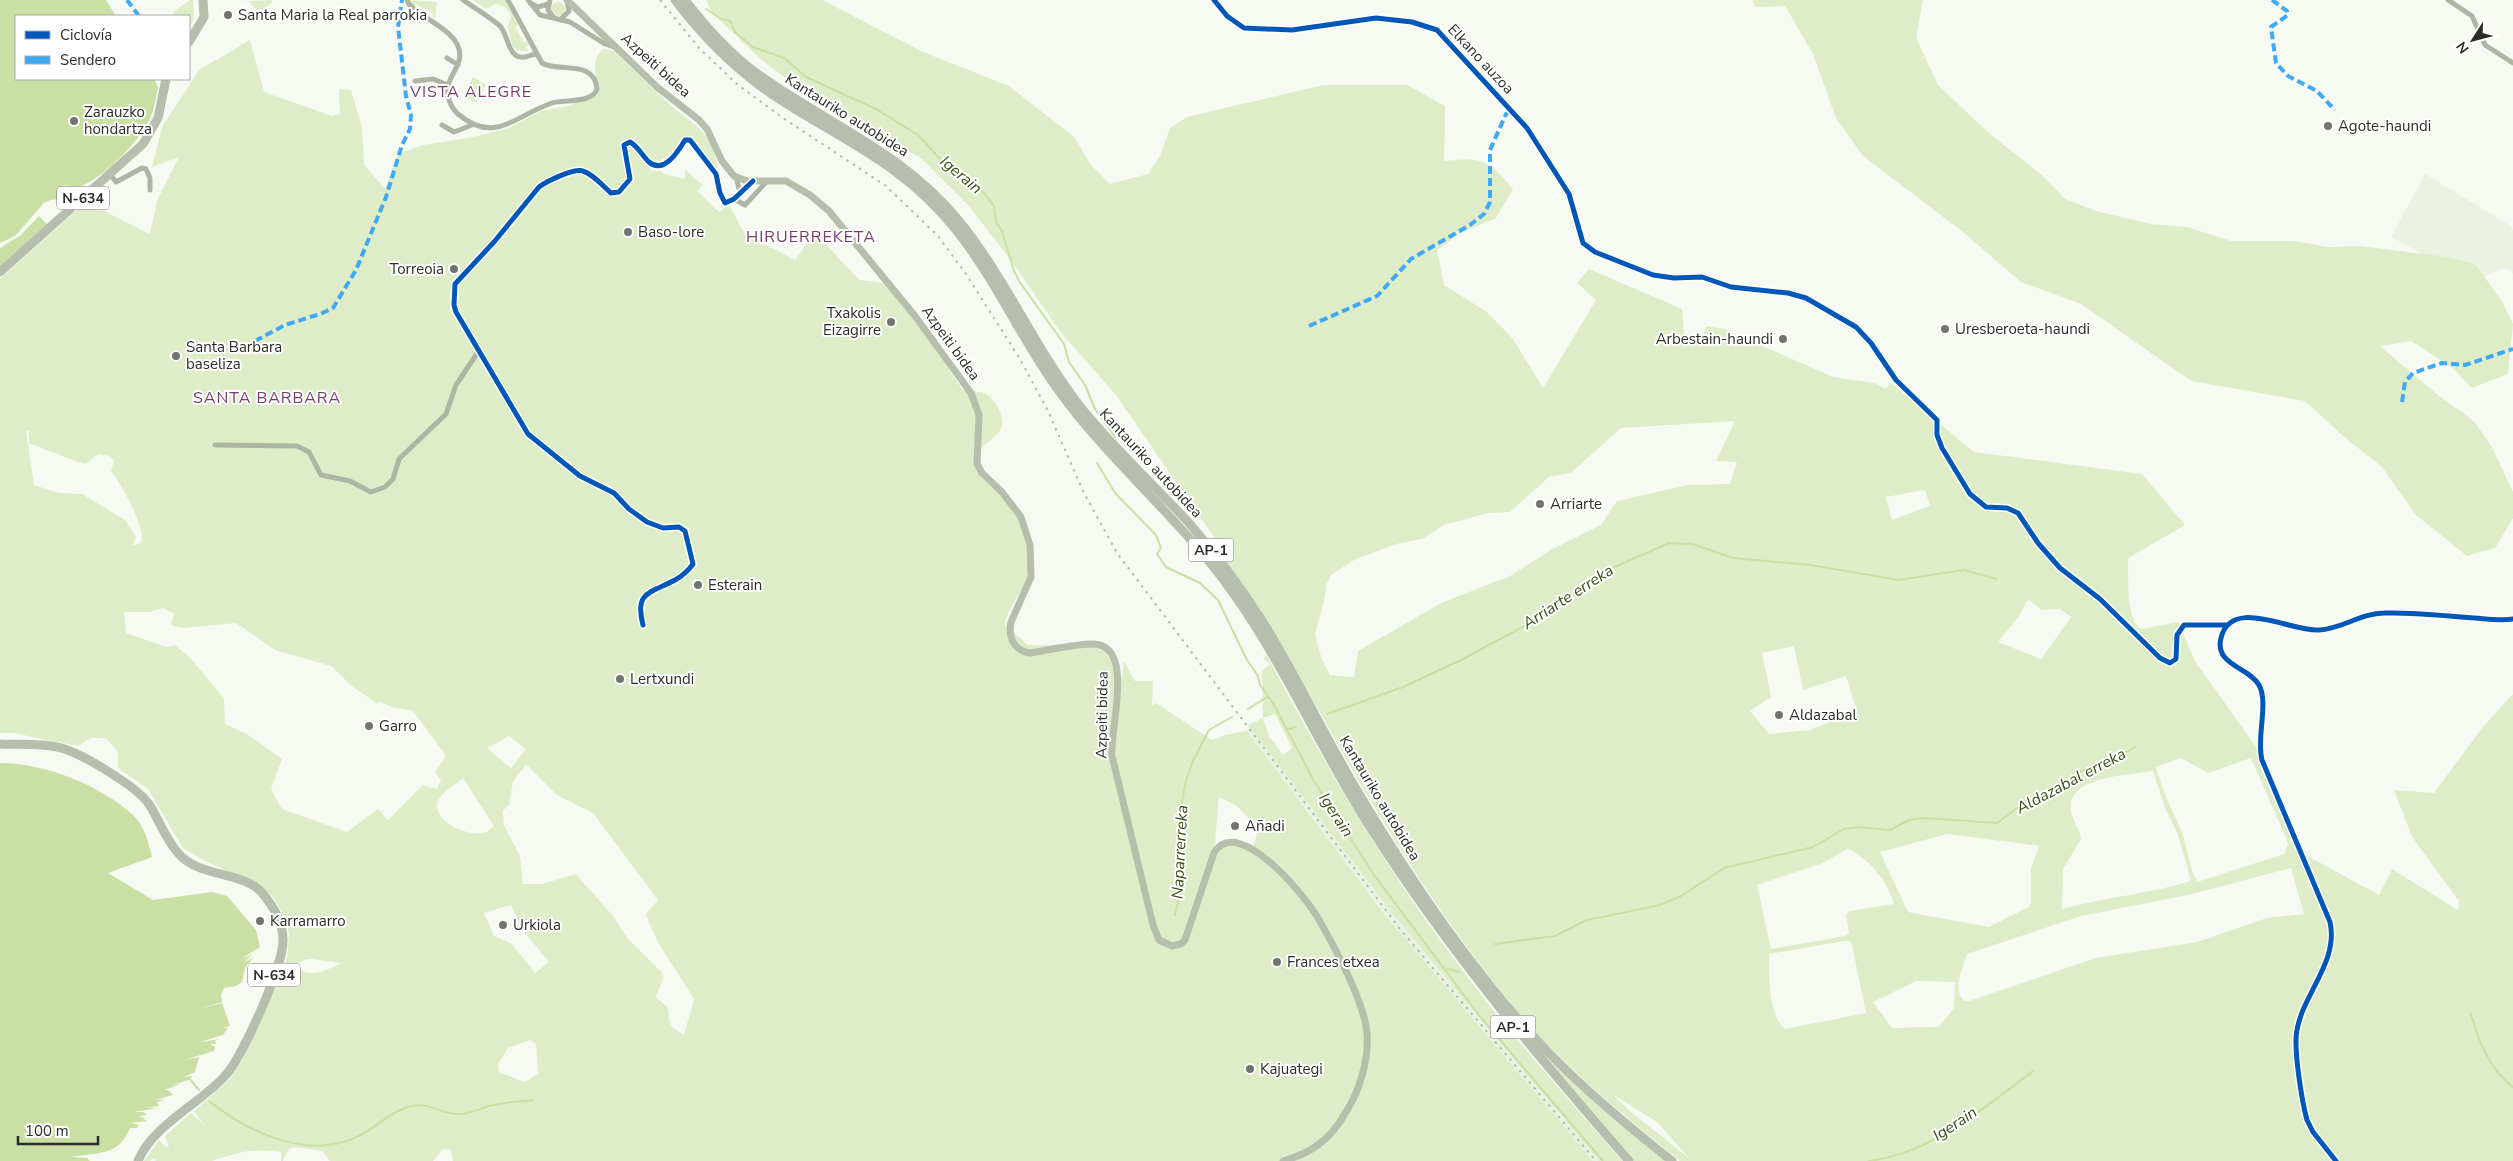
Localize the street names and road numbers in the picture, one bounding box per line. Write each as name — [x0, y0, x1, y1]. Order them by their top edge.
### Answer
street label: Elkano auzoa — [1443, 20, 1519, 98]
street label: Azpeiti bidea — [617, 28, 695, 102]
street label: Kantauriko autobidea — [781, 69, 913, 161]
road number: N-634 — [57, 187, 109, 210]
street label: Azpeiti bidea — [917, 302, 985, 384]
street label: Kantauriko autobidea — [1095, 404, 1207, 522]
road number: AP-1 — [1188, 538, 1234, 562]
street label: Azpeiti bidea — [1091, 671, 1113, 759]
street label: Kantauriko autobidea — [1335, 732, 1425, 864]
road number: N-634 — [248, 964, 300, 986]
road number: AP-1 — [1490, 1016, 1536, 1038]

